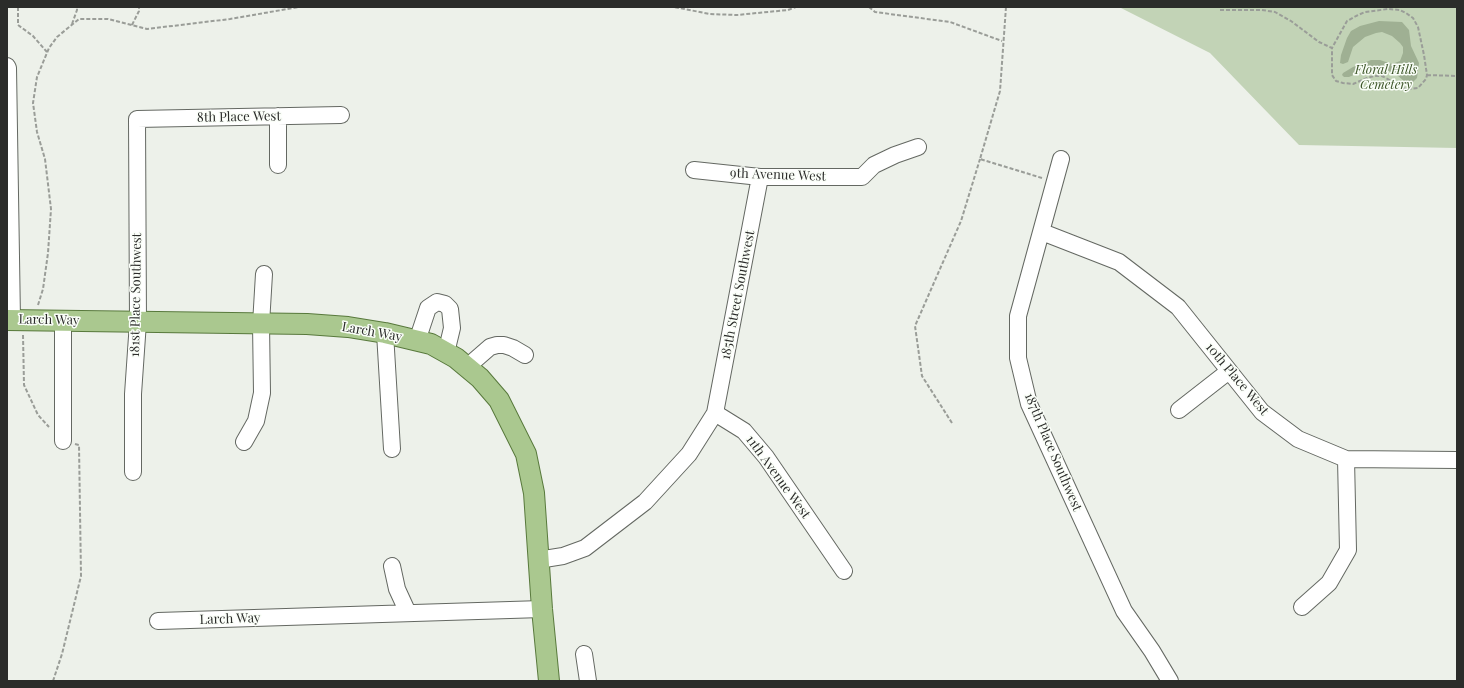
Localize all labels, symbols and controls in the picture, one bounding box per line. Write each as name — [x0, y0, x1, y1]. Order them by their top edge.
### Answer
park label: Floral Hills Cemetery — [1355, 62, 1417, 93]
street label: 8th Place West — [197, 108, 281, 126]
street label: 9th Avenue West — [730, 166, 826, 184]
street label: 185th Street Southwest — [718, 229, 758, 361]
street label: 181st Place Southwest — [127, 233, 145, 357]
street label: Larch Way — [18, 312, 80, 328]
street label: Larch Way — [341, 319, 403, 345]
street label: 10th Place West — [1202, 340, 1272, 418]
street label: 187th Place Southwest — [1021, 391, 1085, 513]
street label: 11th Avenue West — [743, 432, 813, 522]
street label: Larch Way — [199, 610, 261, 628]

